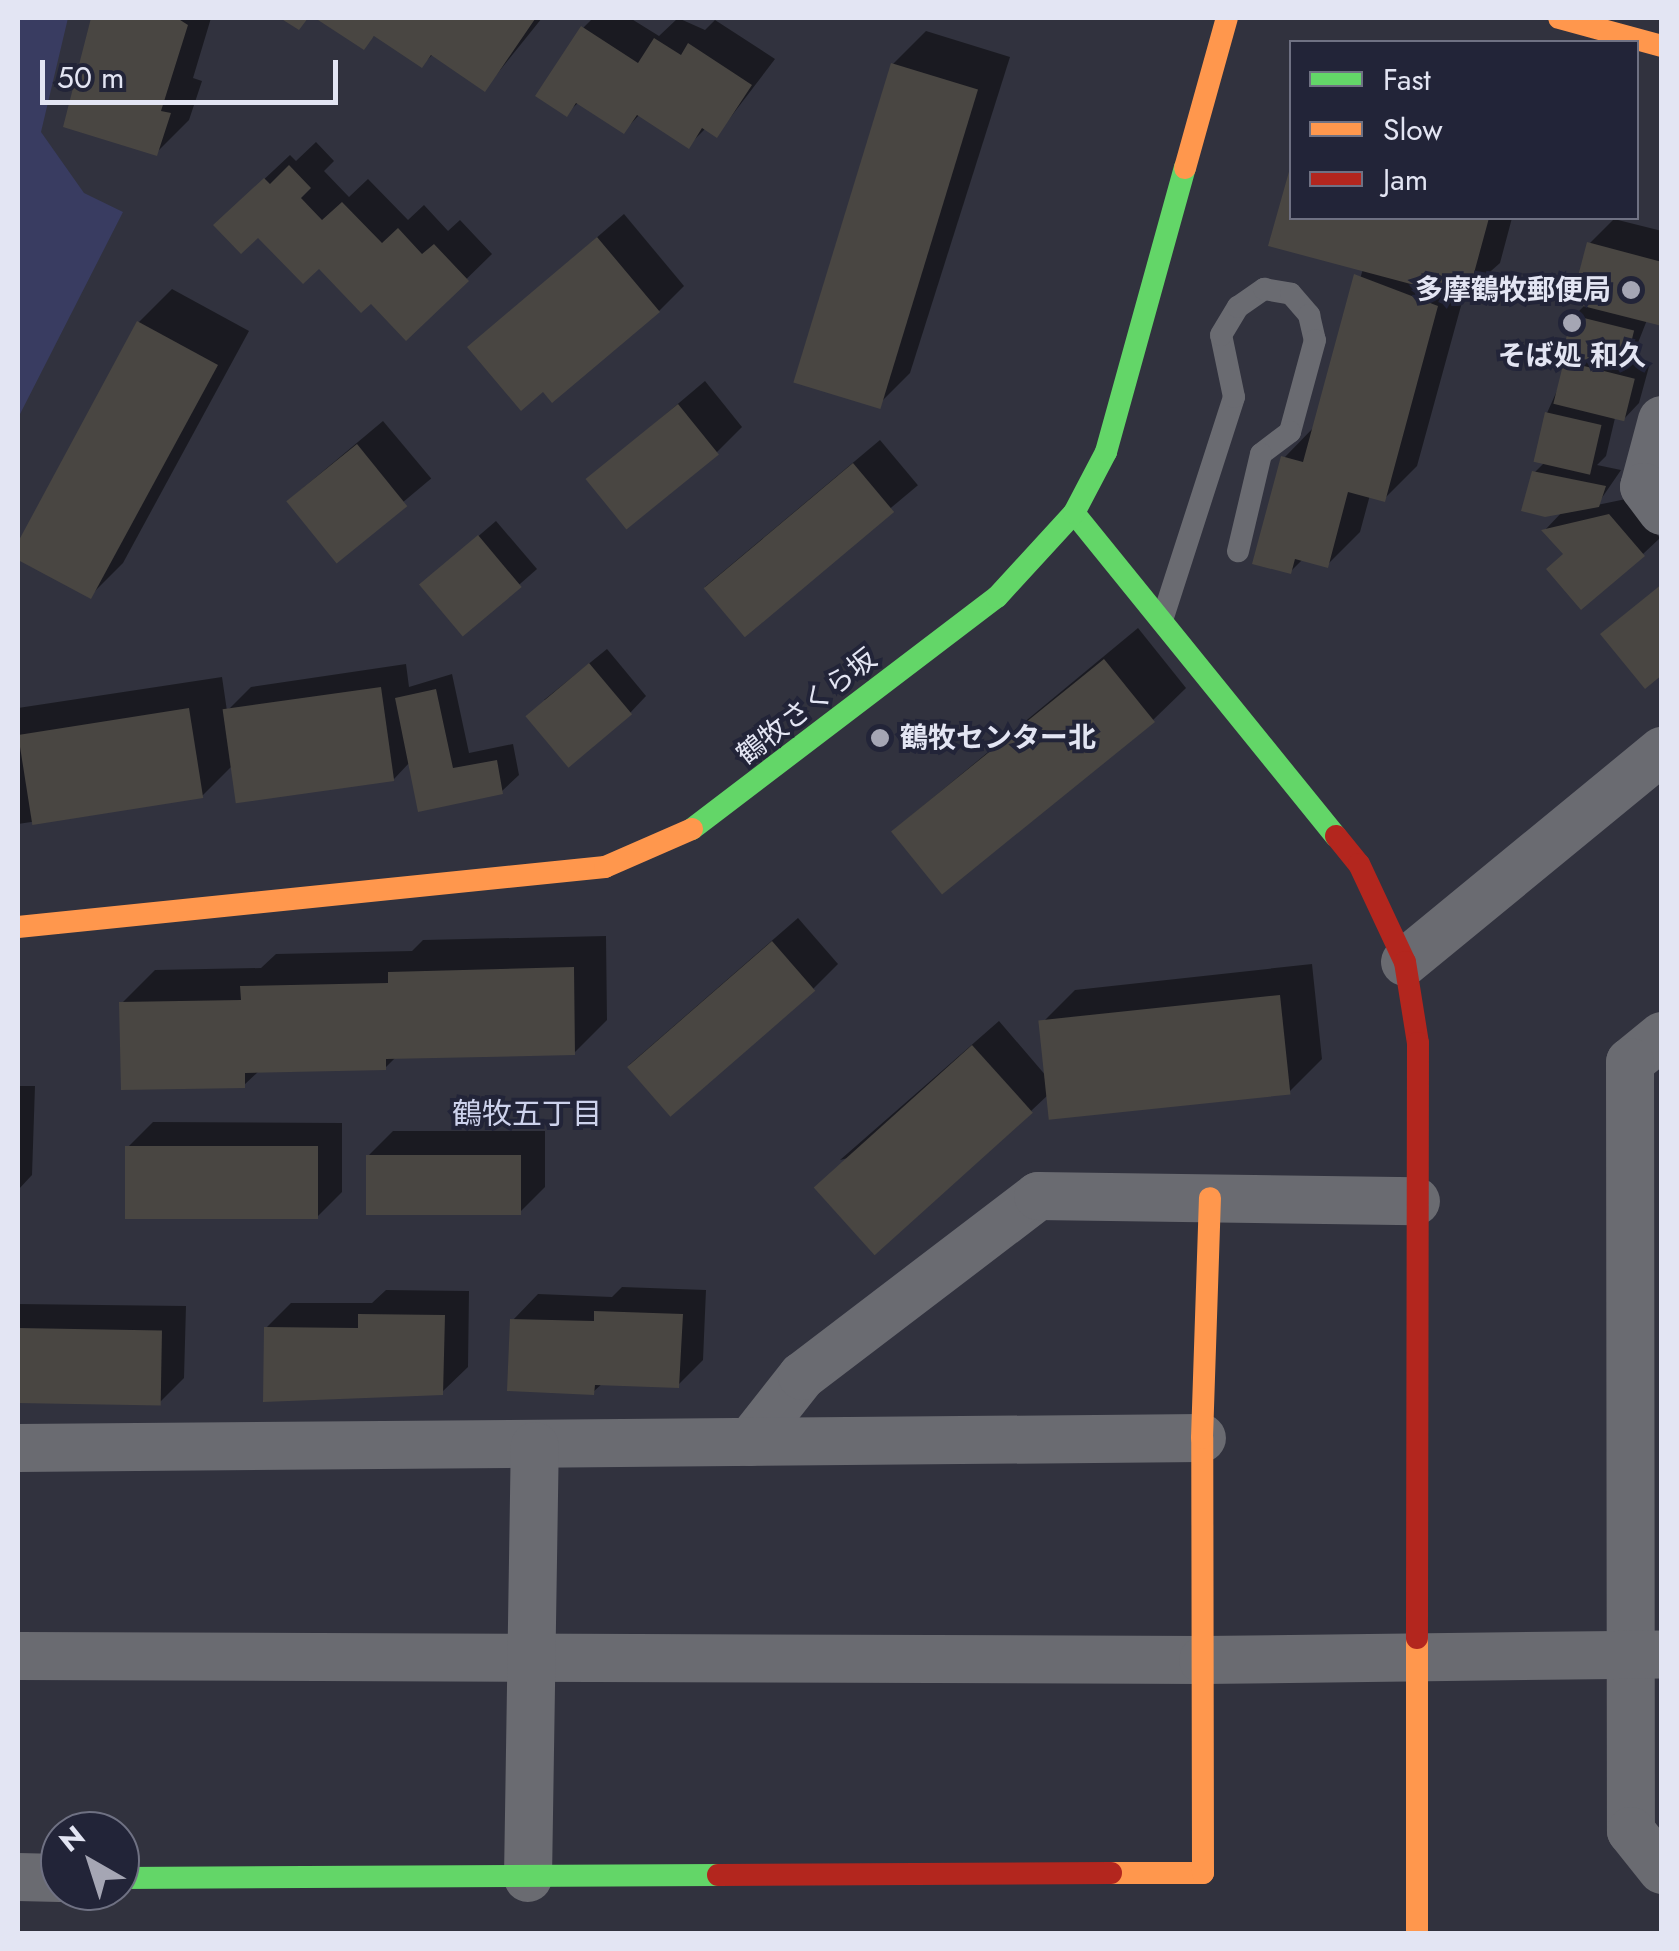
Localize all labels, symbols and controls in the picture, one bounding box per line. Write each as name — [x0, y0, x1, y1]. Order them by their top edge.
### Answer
scale bar — [45, 40, 342, 102]
legend — [1289, 40, 1639, 220]
text: 50 m — [57, 56, 124, 99]
text: Fast — [1383, 58, 1431, 101]
text: Slow — [1383, 108, 1443, 151]
text: Jam — [1383, 158, 1428, 201]
place label: 多摩鶴牧郵便局 — [1415, 273, 1611, 307]
marker: 多摩鶴牧郵便局 — [1620, 279, 1642, 301]
marker: そば処 和久 — [1561, 312, 1583, 334]
place label: そば処 和久 — [1498, 339, 1646, 373]
street label: 鶴牧さくら坂 — [730, 642, 884, 772]
place label: 鶴牧センター北 — [900, 721, 1096, 755]
marker: 鶴牧センター北 — [869, 727, 891, 749]
district label: 鶴牧五丁目 — [452, 1096, 602, 1132]
north arrow — [40, 1811, 140, 1911]
text: N — [51, 1816, 94, 1862]

